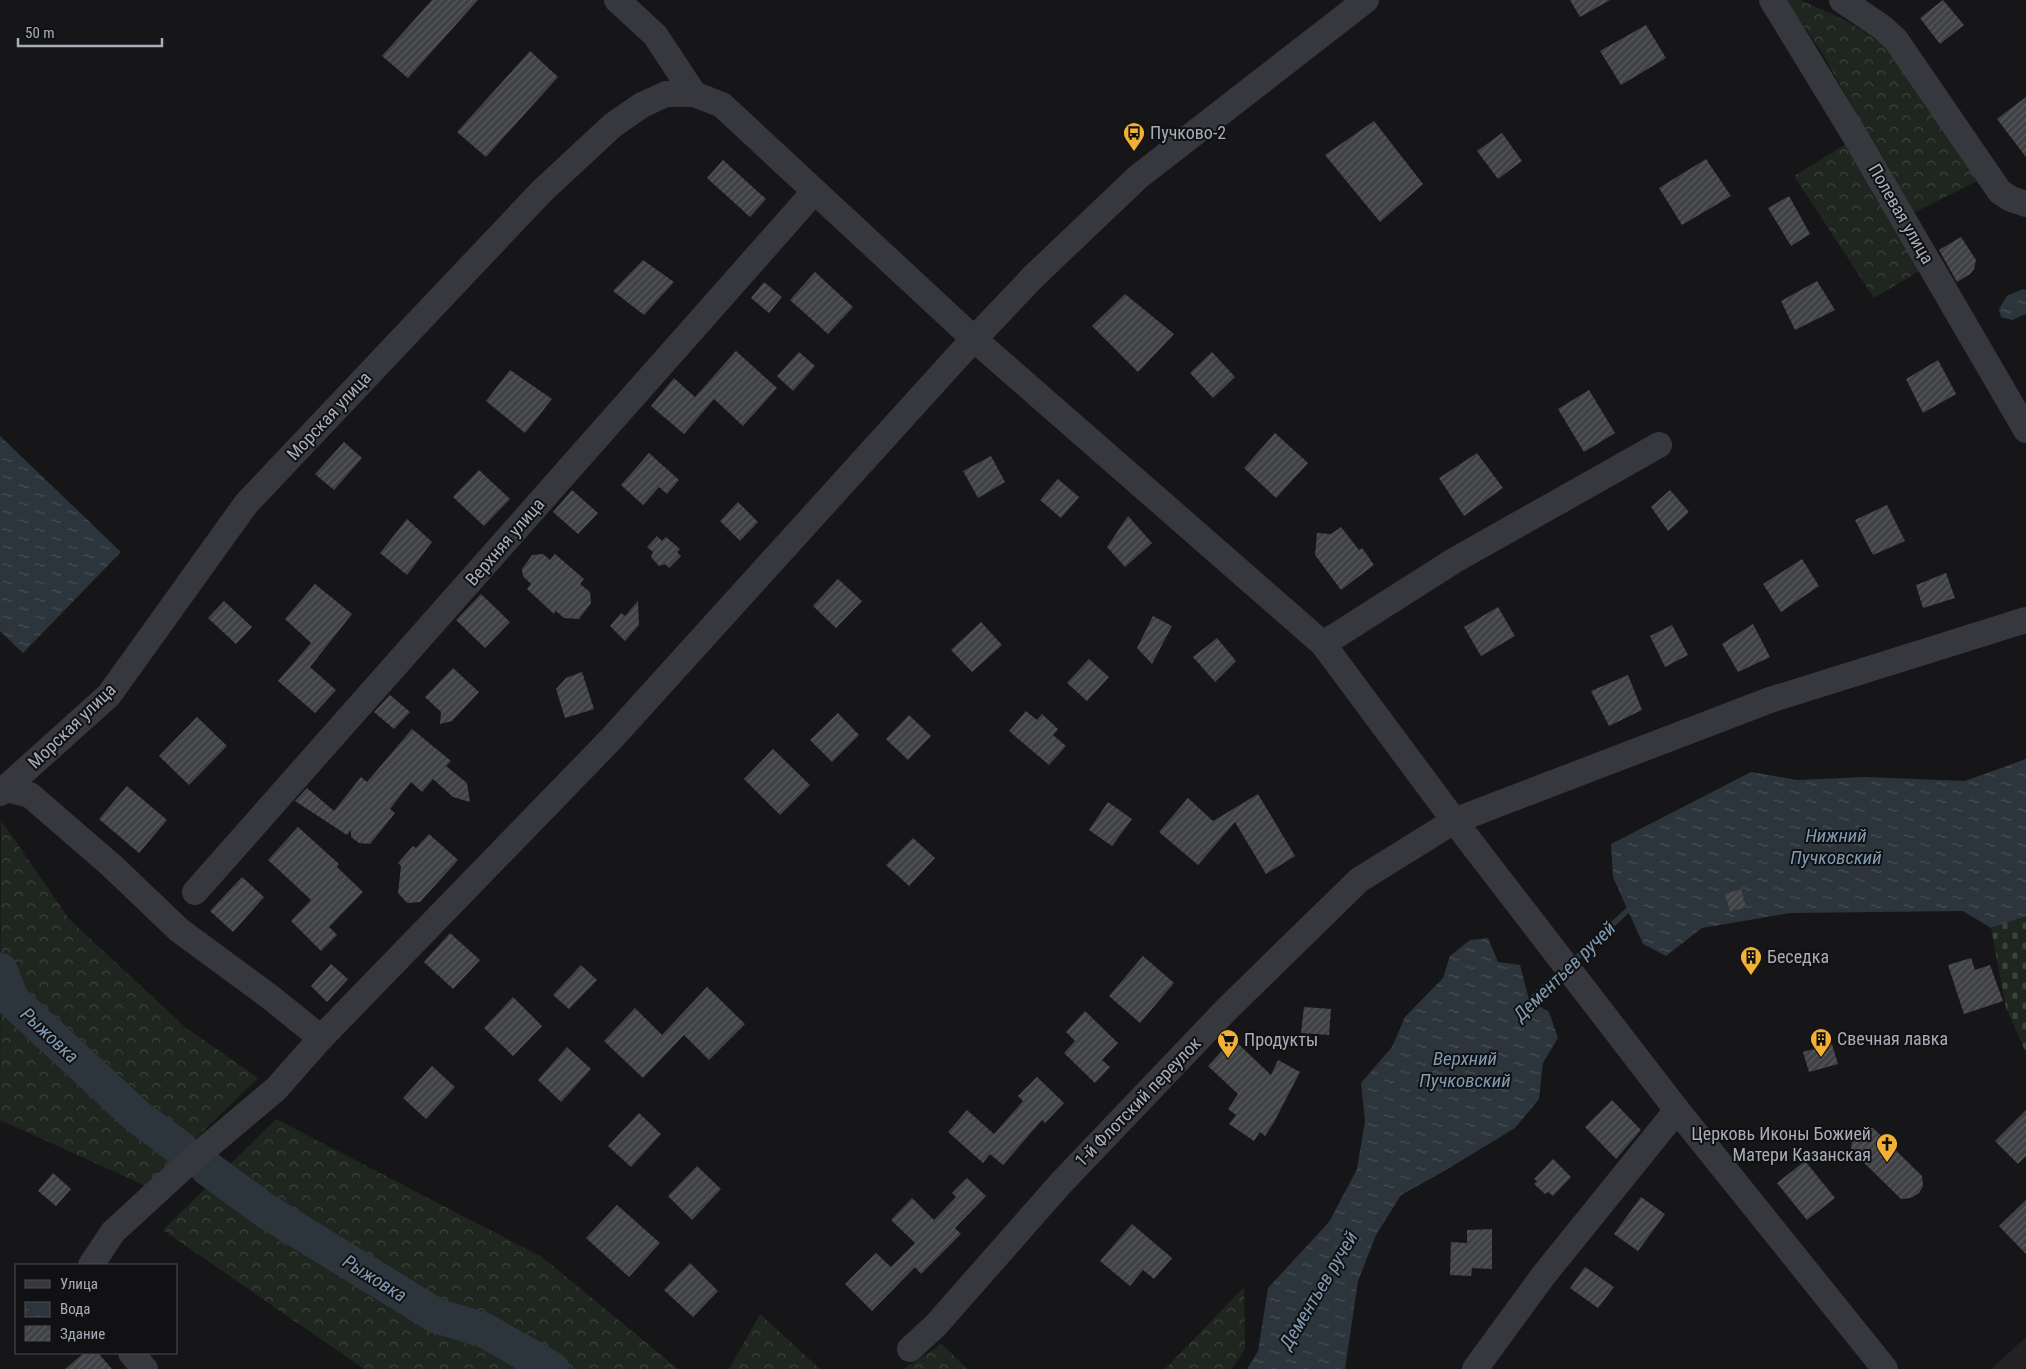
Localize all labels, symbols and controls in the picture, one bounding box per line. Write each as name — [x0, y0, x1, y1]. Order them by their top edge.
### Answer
scale bar — [18, 15, 161, 47]
text: 50 m — [25, 24, 55, 42]
bus stop icon: Пучково-2 — [1122, 121, 1146, 152]
place label: Пучково-2 — [1150, 122, 1226, 143]
street label: Полевая улица — [1864, 160, 1938, 267]
street label: Морская улица — [282, 367, 375, 464]
street label: Верхняя улица — [461, 494, 548, 590]
street label: Морская улица — [24, 679, 120, 773]
water label: Нижний Пучковский — [1790, 824, 1882, 869]
water label: Дементьев ручей — [1507, 917, 1620, 1027]
building icon: Беседка — [1739, 945, 1763, 976]
place label: Беседка — [1767, 946, 1829, 967]
water label: Рыжовка — [16, 1003, 83, 1068]
building icon: Свечная лавка — [1809, 1027, 1833, 1058]
supermarket icon: Продукты — [1216, 1028, 1240, 1059]
place label: Свечная лавка — [1837, 1028, 1948, 1049]
place label: Продукты — [1244, 1029, 1318, 1050]
street label: 1-й Флотский переулок — [1070, 1032, 1205, 1171]
water label: Верхний Пучковский — [1419, 1047, 1511, 1092]
place label: Церковь Иконы Божией Матери Казанская — [1691, 1123, 1871, 1165]
church icon: Церковь Иконы Божией Матери Казанская — [1875, 1132, 1899, 1163]
water label: Дементьев ручей — [1273, 1227, 1363, 1355]
water label: Рыжовка — [339, 1250, 411, 1307]
legend — [15, 1264, 178, 1354]
text: Улица — [60, 1275, 98, 1293]
text: Вода — [60, 1300, 90, 1318]
text: Здание — [60, 1325, 105, 1343]

